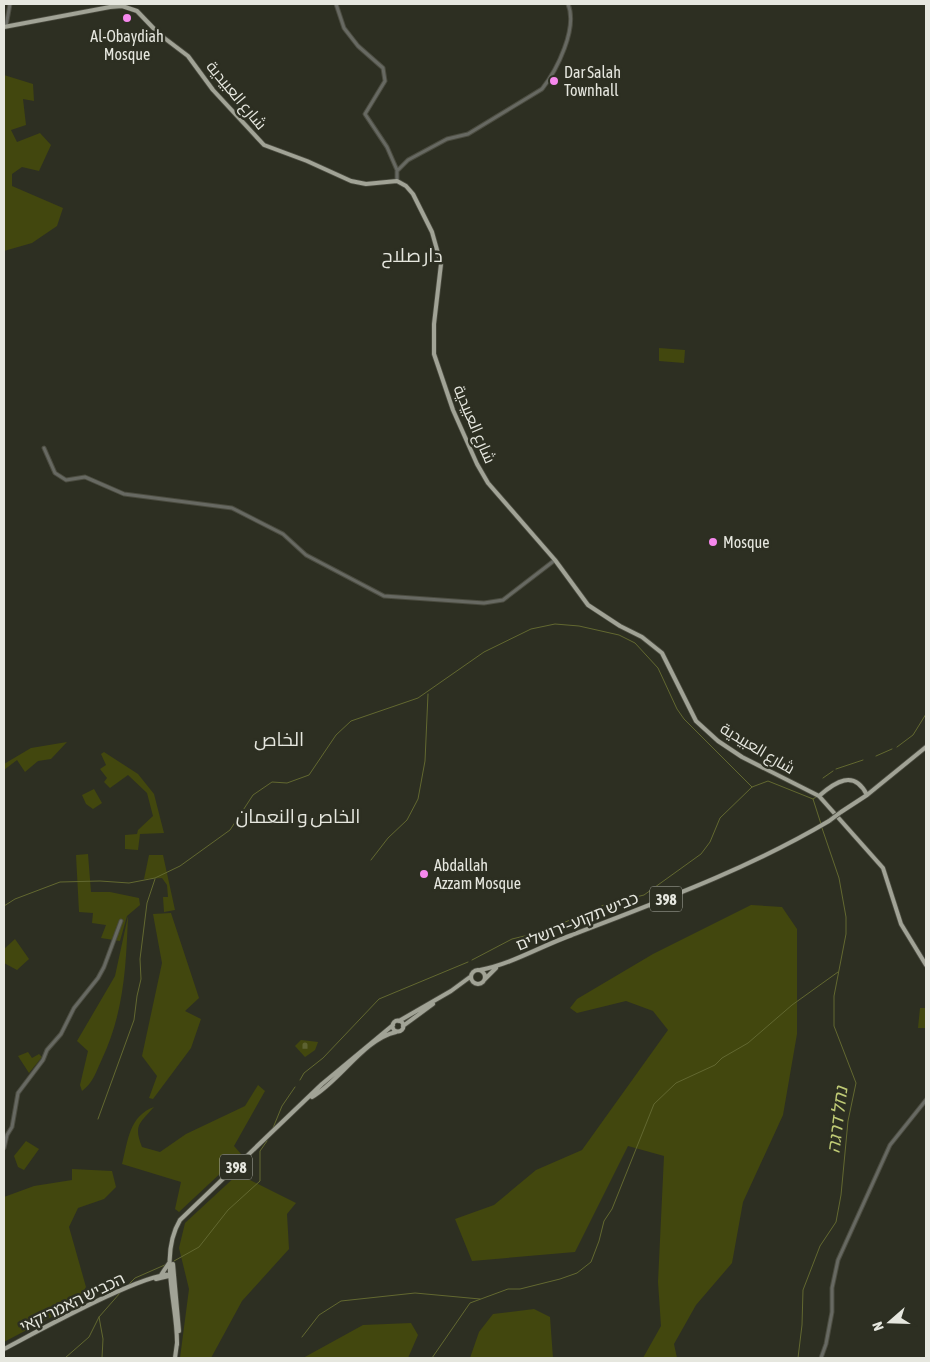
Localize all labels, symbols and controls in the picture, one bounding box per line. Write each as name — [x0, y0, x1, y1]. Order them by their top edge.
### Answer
marker: Al-Obaydiah Mosque — [121, 12, 133, 24]
place label: Al-Obaydiah Mosque — [90, 27, 164, 64]
street label: شارع العبيدية — [201, 57, 271, 135]
place label: Dar Salah Townhall — [564, 63, 621, 99]
marker: Dar Salah Townhall — [548, 75, 560, 87]
district label: دار صلاح — [381, 244, 443, 269]
street label: شارع العبيدية — [448, 382, 500, 467]
place label: Mosque — [723, 533, 769, 552]
marker: Mosque — [707, 536, 719, 548]
street label: شارع العبيدية — [716, 719, 798, 780]
district label: الخاص — [254, 728, 304, 751]
district label: الخاص و النعمان — [236, 805, 360, 828]
place label: Abdallah Azzam Mosque — [434, 856, 521, 893]
marker: Abdallah Azzam Mosque — [418, 868, 430, 880]
road number: 398 — [650, 886, 682, 912]
street label: כביש תקוע–ירושלים — [513, 888, 641, 954]
water label: נחל דרגה — [822, 1084, 852, 1155]
road number: 398 — [220, 1154, 252, 1180]
street label: הכביש האמריקאי — [17, 1269, 127, 1335]
north arrow — [865, 1297, 915, 1347]
text: N — [869, 1320, 887, 1333]

